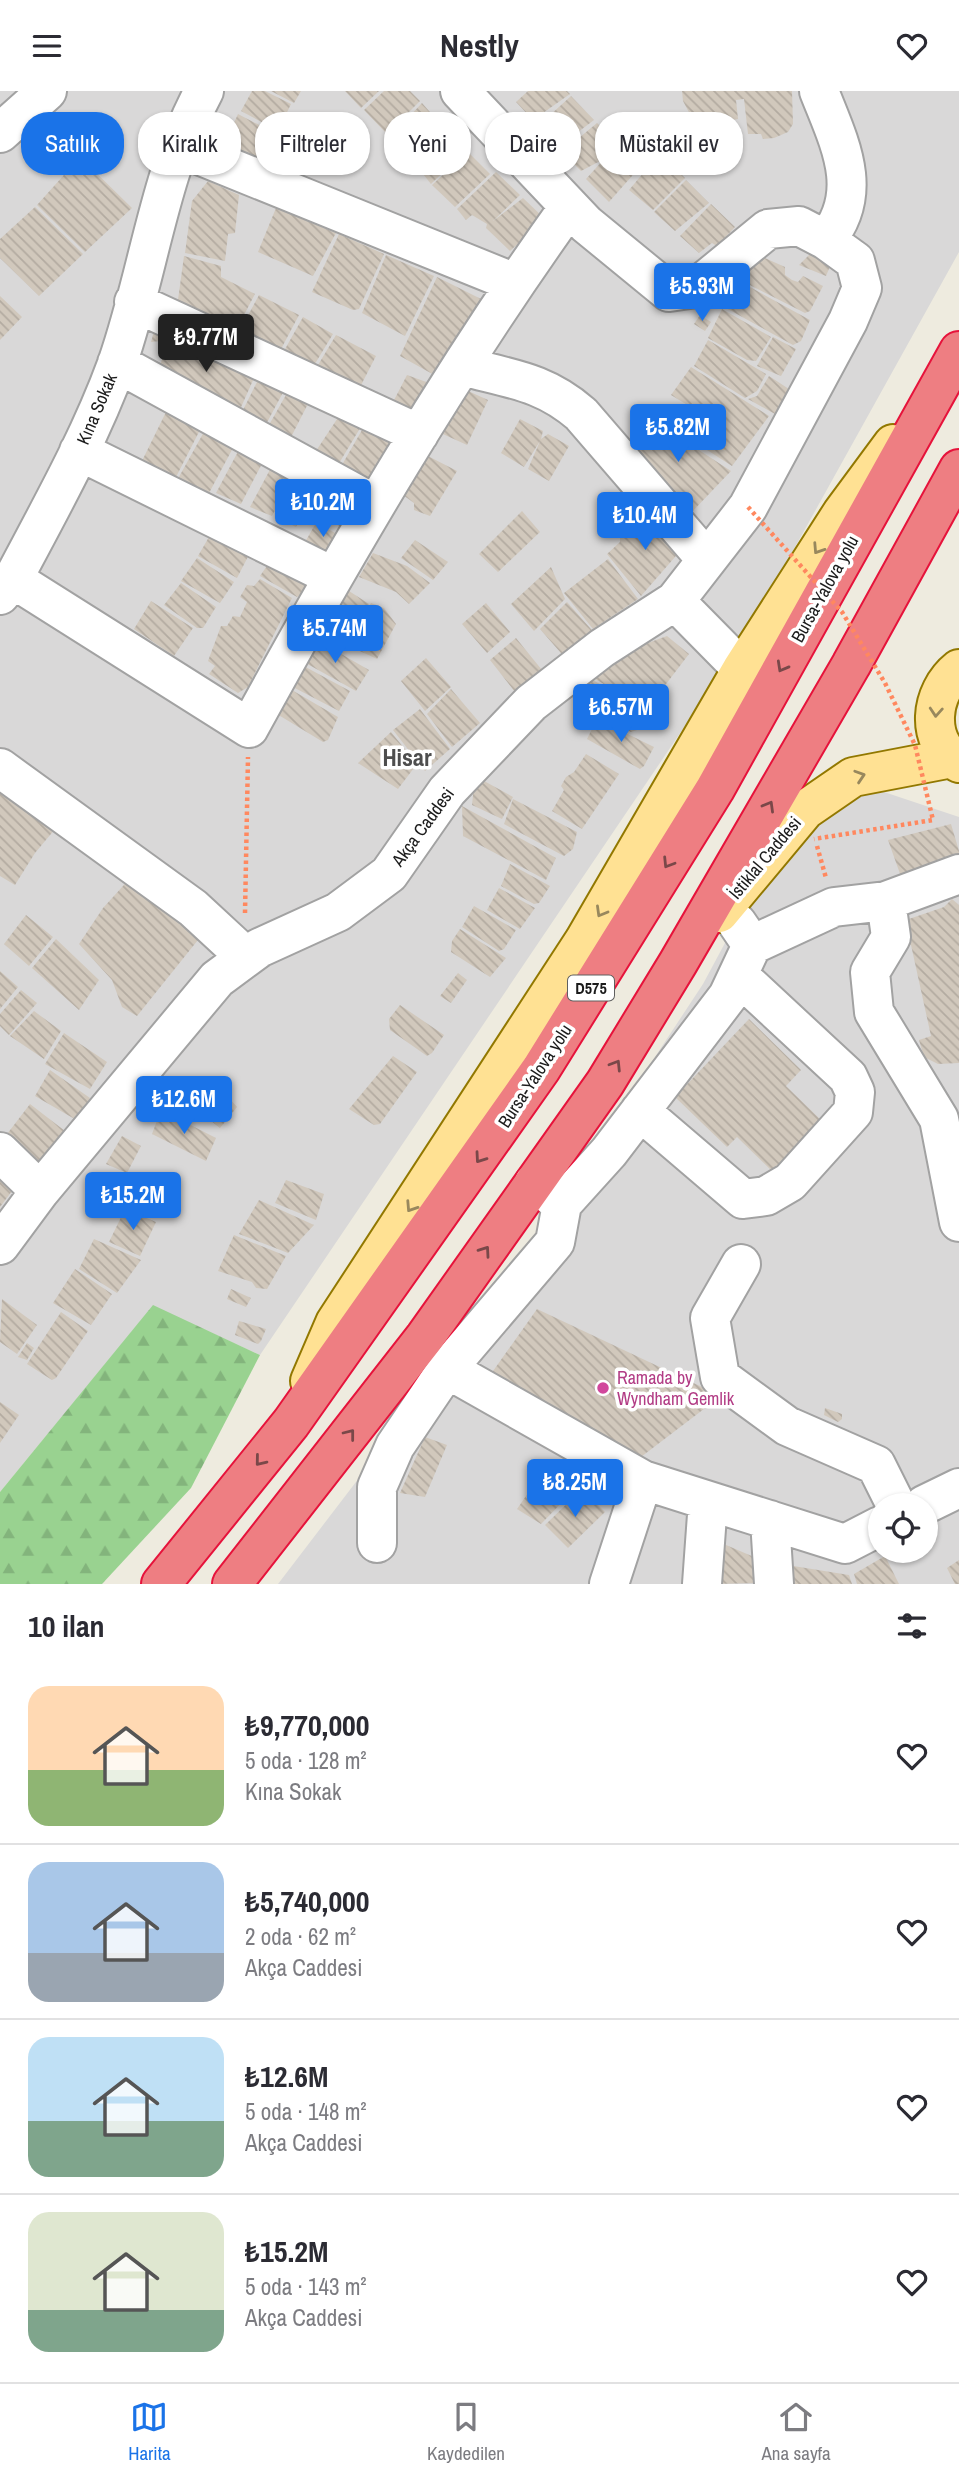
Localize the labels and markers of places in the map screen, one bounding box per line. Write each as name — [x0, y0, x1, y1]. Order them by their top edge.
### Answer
pin: ₺5.93M — [645, 264, 759, 323]
pin: ₺9.77M — [149, 315, 263, 374]
pin: ₺5.82M — [621, 405, 735, 464]
pin: ₺10.2M — [266, 479, 380, 539]
pin: ₺10.4M — [588, 493, 702, 552]
pin: ₺5.74M — [278, 605, 392, 665]
pin: ₺6.57M — [564, 685, 678, 744]
pin: ₺12.6M — [127, 1077, 241, 1136]
pin: ₺15.2M — [76, 1173, 190, 1232]
place label: Ramada by Wyndham Gemlik — [617, 1365, 735, 1411]
marker: Ramada by Wyndham Gemlik — [595, 1380, 611, 1396]
pin: ₺8.25M — [518, 1459, 632, 1519]

